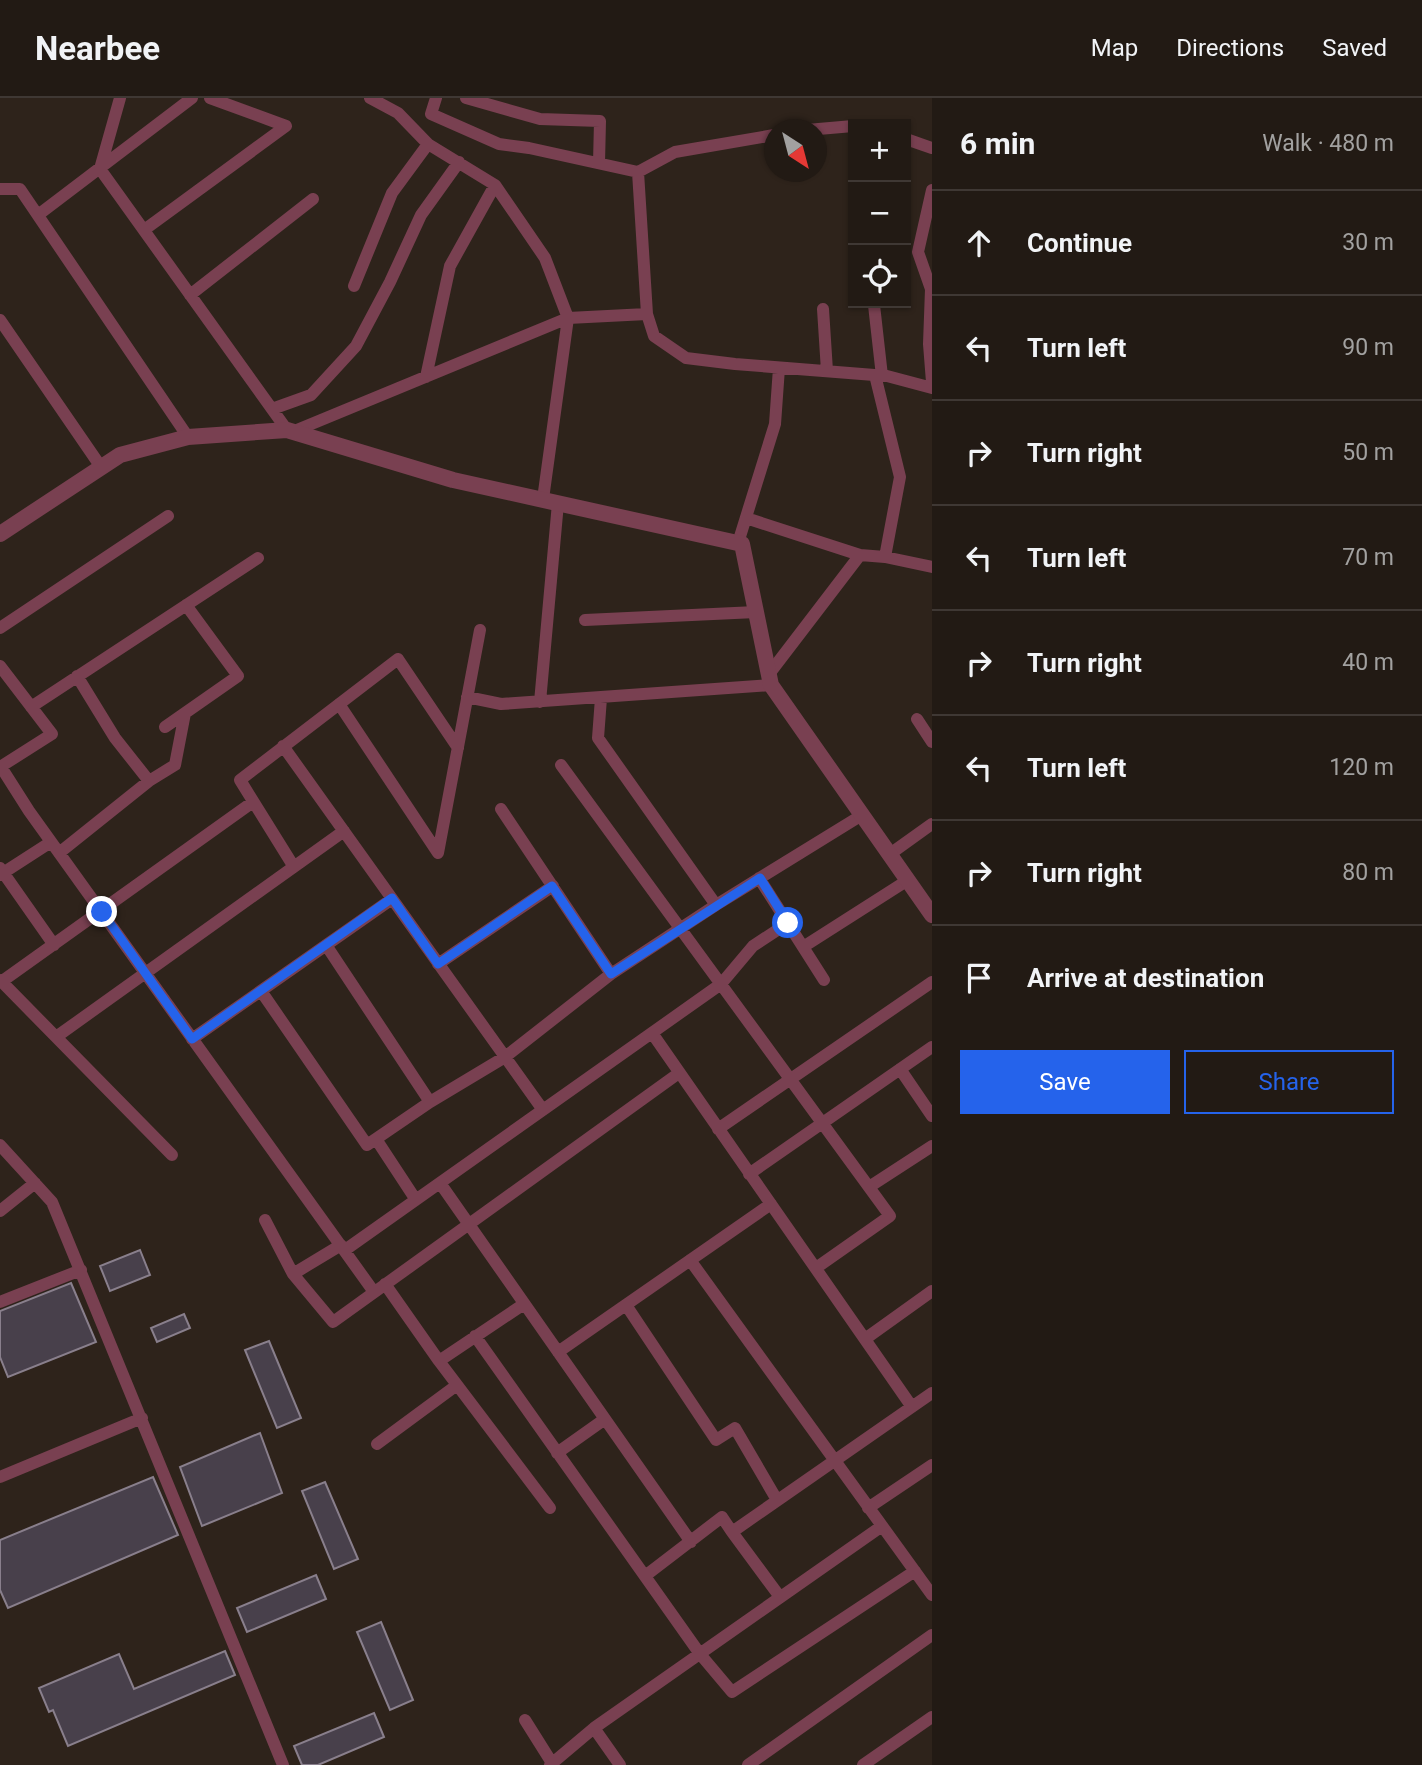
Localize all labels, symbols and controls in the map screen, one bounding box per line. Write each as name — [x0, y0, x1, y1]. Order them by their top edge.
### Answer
text: Nearbee — [35, 29, 160, 68]
text: Map — [1091, 34, 1138, 62]
text: Directions — [1176, 34, 1284, 62]
text: Saved — [1322, 34, 1387, 62]
north arrow — [764, 119, 827, 182]
map controls — [848, 119, 911, 308]
button: + — [848, 119, 911, 182]
text: 6 min — [960, 126, 1035, 161]
text: Walk · 480 m — [1262, 130, 1394, 157]
button: − — [848, 182, 911, 245]
icon: ahead — [960, 224, 998, 262]
text: Continue — [1027, 228, 1132, 258]
text: 30 m — [1342, 229, 1394, 256]
button: locate — [848, 245, 911, 308]
icon: left — [960, 329, 998, 367]
text: Turn left — [1027, 333, 1126, 363]
text: 90 m — [1342, 334, 1394, 361]
icon: right — [960, 434, 998, 472]
text: Turn right — [1027, 438, 1142, 468]
text: 50 m — [1342, 439, 1394, 466]
icon: left — [960, 539, 998, 577]
text: Turn left — [1027, 543, 1126, 573]
text: 70 m — [1342, 544, 1394, 571]
icon: right — [960, 644, 998, 682]
text: Turn right — [1027, 648, 1142, 678]
text: 40 m — [1342, 649, 1394, 676]
icon: left — [960, 749, 998, 787]
text: Turn left — [1027, 753, 1126, 783]
text: 120 m — [1329, 754, 1394, 781]
icon: right — [960, 854, 998, 892]
text: Turn right — [1027, 858, 1142, 888]
text: 80 m — [1342, 859, 1394, 886]
route end — [86, 896, 117, 927]
route start — [772, 907, 803, 938]
icon: arrive — [960, 959, 998, 997]
text: Arrive at destination — [1027, 963, 1264, 993]
button: Save — [960, 1050, 1170, 1114]
button: Share — [1184, 1050, 1394, 1114]

